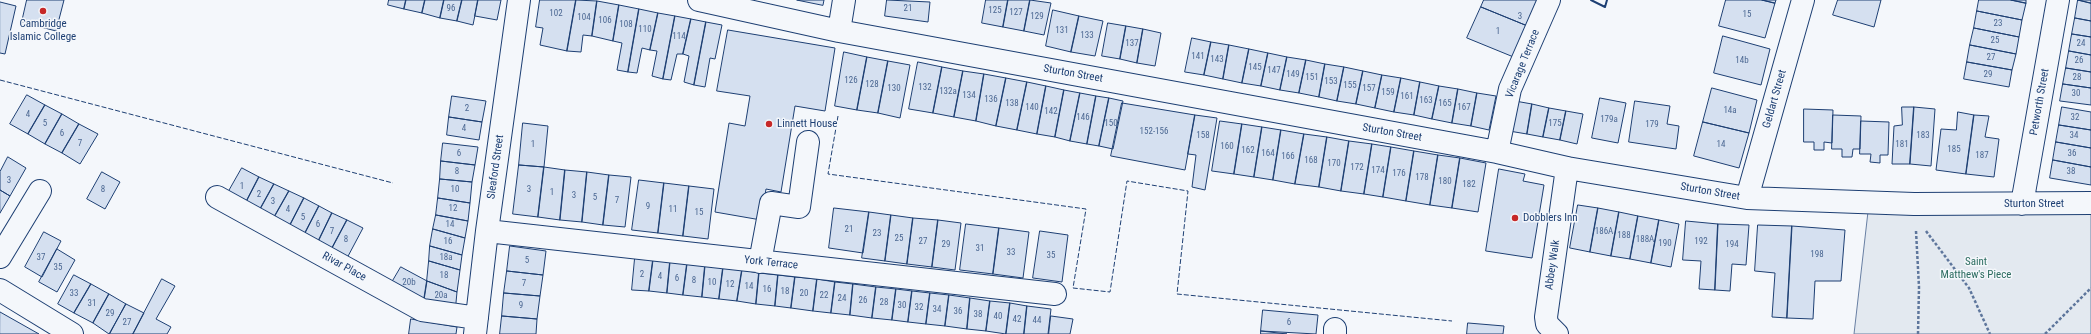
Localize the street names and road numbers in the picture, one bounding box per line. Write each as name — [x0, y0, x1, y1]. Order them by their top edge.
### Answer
street label: Vicarage Terrace — [1503, 28, 1543, 100]
street label: Sturton Street — [1042, 62, 1104, 86]
street label: Geldart Street — [1760, 68, 1790, 130]
street label: Petworth Street — [2028, 68, 2052, 136]
street label: Sturton Street — [1361, 121, 1423, 145]
street label: Sleaford Street — [485, 134, 507, 200]
street label: Sturton Street — [1679, 180, 1741, 204]
street label: Sturton Street — [2004, 197, 2064, 211]
street label: Abbey Walk — [1543, 239, 1563, 291]
street label: Rivar Place — [320, 250, 368, 284]
street label: York Terrace — [743, 254, 799, 272]

